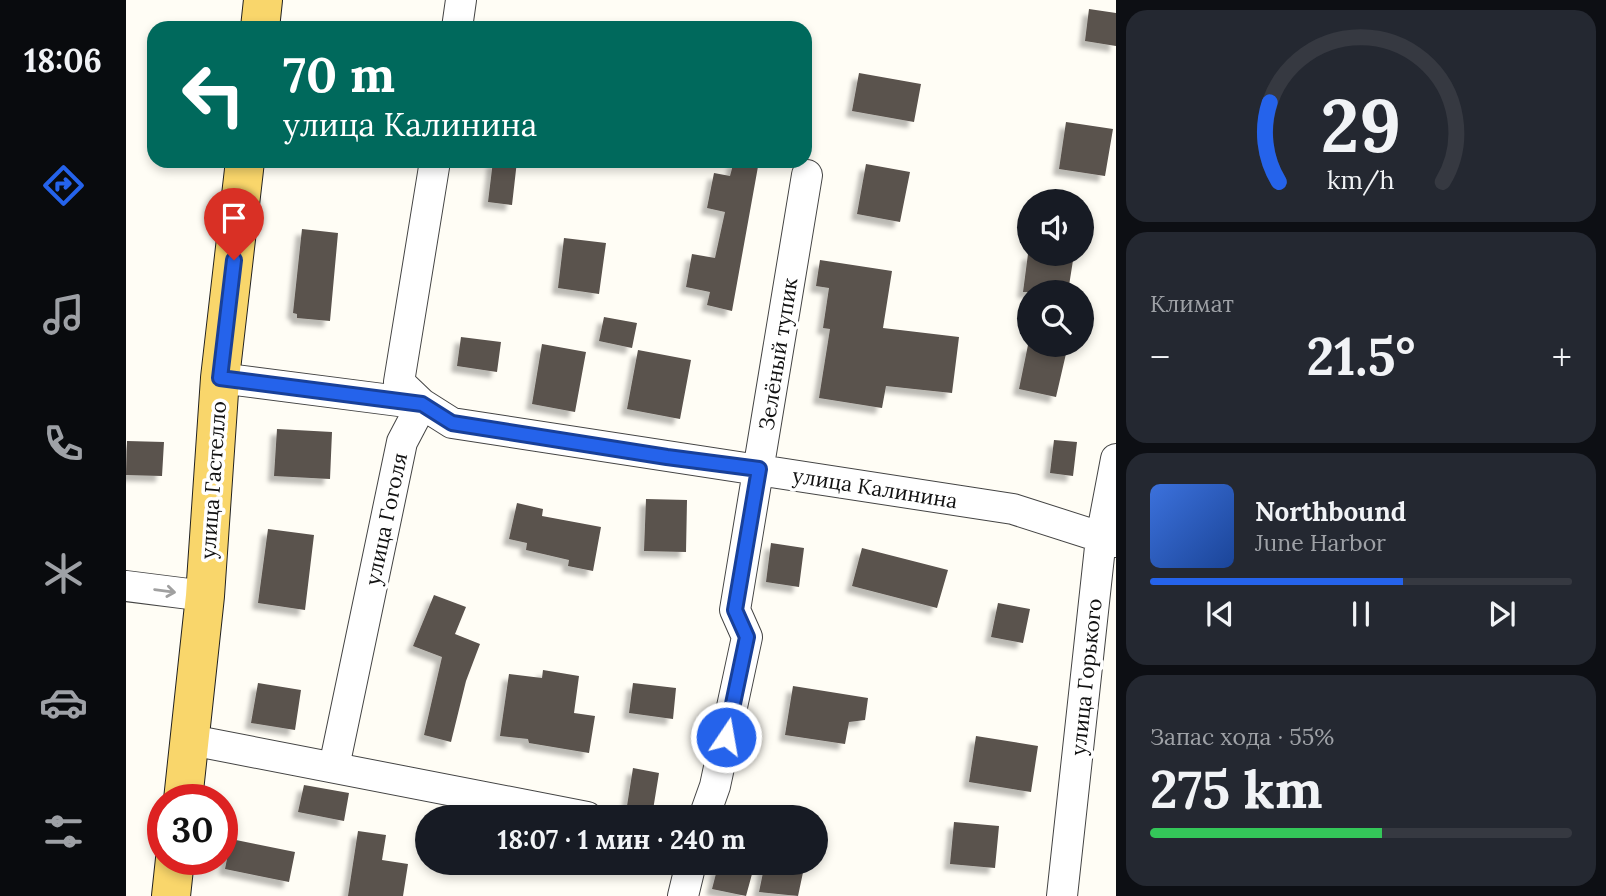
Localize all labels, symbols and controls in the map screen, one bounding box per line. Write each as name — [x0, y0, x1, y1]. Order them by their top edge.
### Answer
text: 18:06 — [24, 40, 102, 81]
text: 70 m — [283, 43, 395, 105]
icon: left — [168, 49, 259, 140]
text: 29 — [1321, 79, 1401, 172]
text: улица Калинина — [283, 104, 537, 145]
icon: directions — [39, 161, 88, 210]
text: km/h — [1327, 164, 1395, 196]
pin — [204, 188, 264, 260]
map controls — [1017, 189, 1094, 357]
button: sound — [1017, 189, 1094, 266]
icon: arrive — [215, 199, 253, 237]
street label: Зелёный тупик — [753, 275, 804, 432]
button: search — [1017, 280, 1094, 357]
text: Климат — [1150, 289, 1234, 318]
icon: music — [39, 290, 88, 339]
text: 21.5° — [1307, 323, 1415, 389]
text: − — [1150, 333, 1170, 381]
text: + — [1552, 333, 1572, 381]
street label: улица Гастелло — [194, 400, 232, 560]
icon: phone — [39, 419, 88, 468]
street label: улица Гоголя — [359, 450, 413, 588]
street label: улица Калинина — [791, 462, 960, 514]
text: Northbound — [1255, 495, 1406, 528]
text: June Harbor — [1255, 528, 1386, 557]
icon: climate — [39, 549, 88, 598]
one-way arrow — [153, 585, 176, 598]
icon: previous — [1201, 595, 1239, 633]
icon: pause — [1342, 595, 1380, 633]
icon: next — [1483, 595, 1521, 633]
street label: улица Горького — [1064, 597, 1108, 757]
icon: car — [39, 678, 88, 727]
position arrow — [689, 700, 763, 774]
text: Запас хода · 55% — [1150, 722, 1334, 751]
text: 275 km — [1150, 756, 1323, 822]
speed limit sign: 30 — [147, 784, 238, 875]
icon: filters — [39, 807, 88, 856]
text: 18:07 · 1 мин · 240 m — [498, 823, 745, 856]

